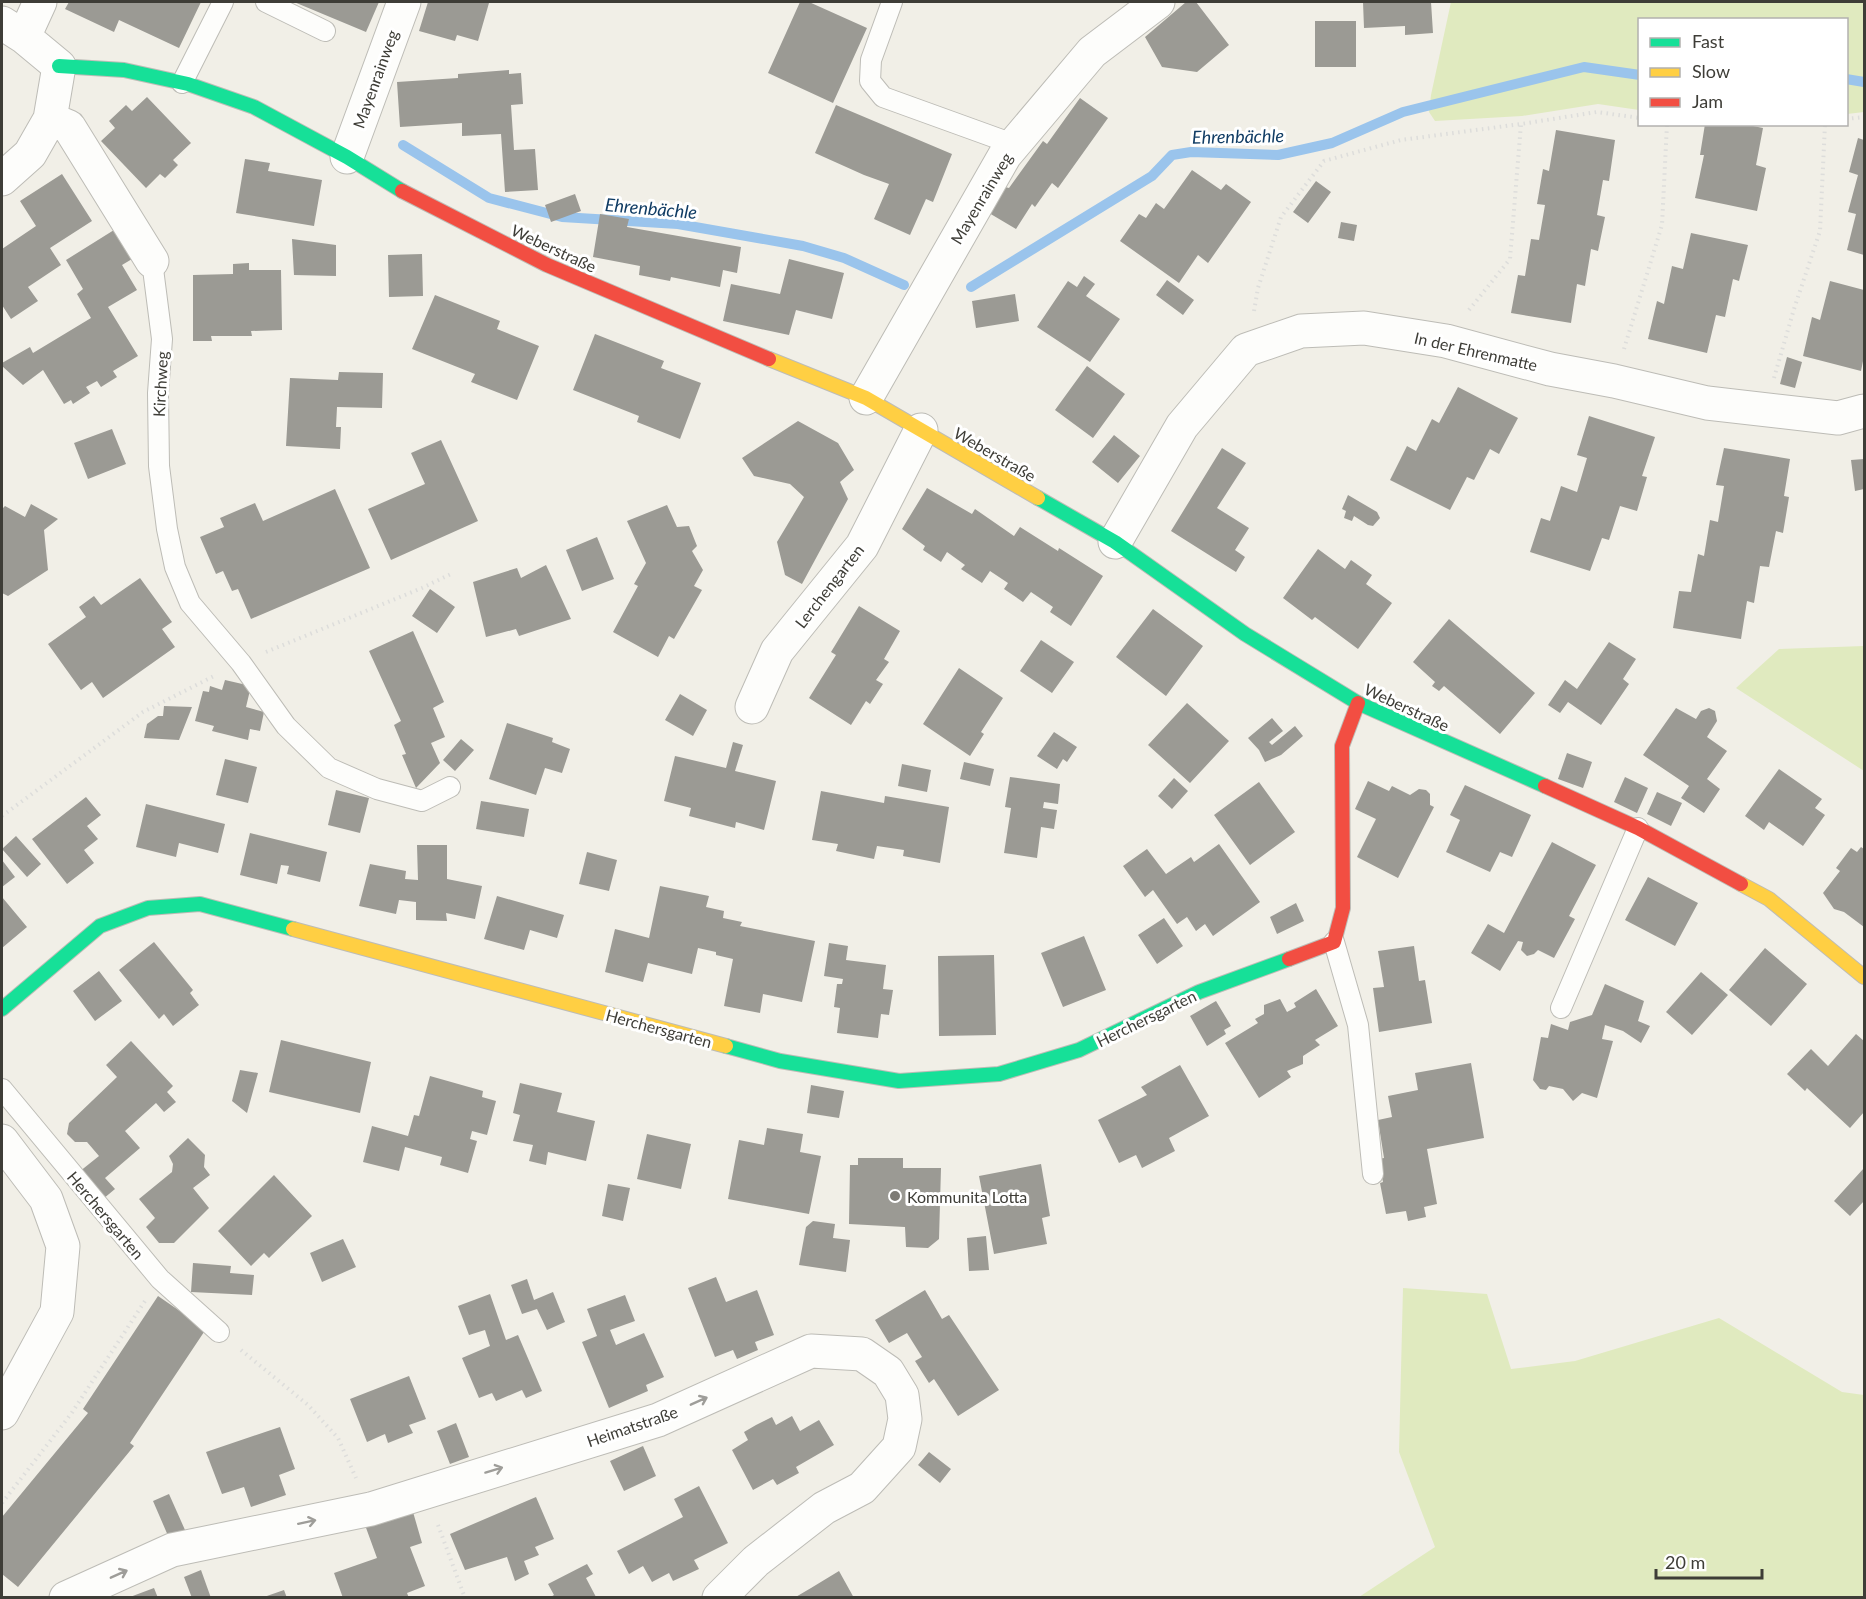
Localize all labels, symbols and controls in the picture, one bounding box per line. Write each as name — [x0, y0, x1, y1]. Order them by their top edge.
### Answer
legend — [1638, 18, 1848, 126]
street label: Mayenrainweg — [348, 27, 402, 131]
text: Fast — [1692, 30, 1725, 52]
text: Slow — [1692, 60, 1730, 82]
text: Jam — [1692, 90, 1723, 112]
water label: Ehrenbächle — [1192, 124, 1284, 148]
street label: Mayenrainweg — [946, 149, 1016, 247]
water label: Ehrenbächle — [604, 193, 698, 223]
street label: Weberstraße — [509, 220, 599, 276]
street label: In der Ehrenmatte — [1413, 328, 1539, 374]
street label: Kirchweg — [149, 351, 171, 417]
street label: Weberstraße — [951, 423, 1039, 485]
street label: Lerchengarten — [791, 540, 867, 632]
street label: Weberstraße — [1362, 679, 1452, 735]
street label: Herchersgarten — [1093, 986, 1199, 1050]
street label: Herchersgarten — [604, 1005, 714, 1051]
street label: Herchersgarten — [64, 1167, 148, 1263]
place label: Kommunita Lotta — [907, 1187, 1027, 1206]
marker: Kommunita Lotta — [888, 1189, 902, 1203]
one-way arrow — [689, 1395, 707, 1407]
street label: Heimatstraße — [584, 1402, 680, 1450]
one-way arrow — [484, 1464, 503, 1475]
one-way arrow — [297, 1516, 316, 1528]
scale bar — [1656, 1542, 1762, 1580]
text: 20 m — [1665, 1551, 1705, 1573]
one-way arrow — [110, 1567, 128, 1579]

